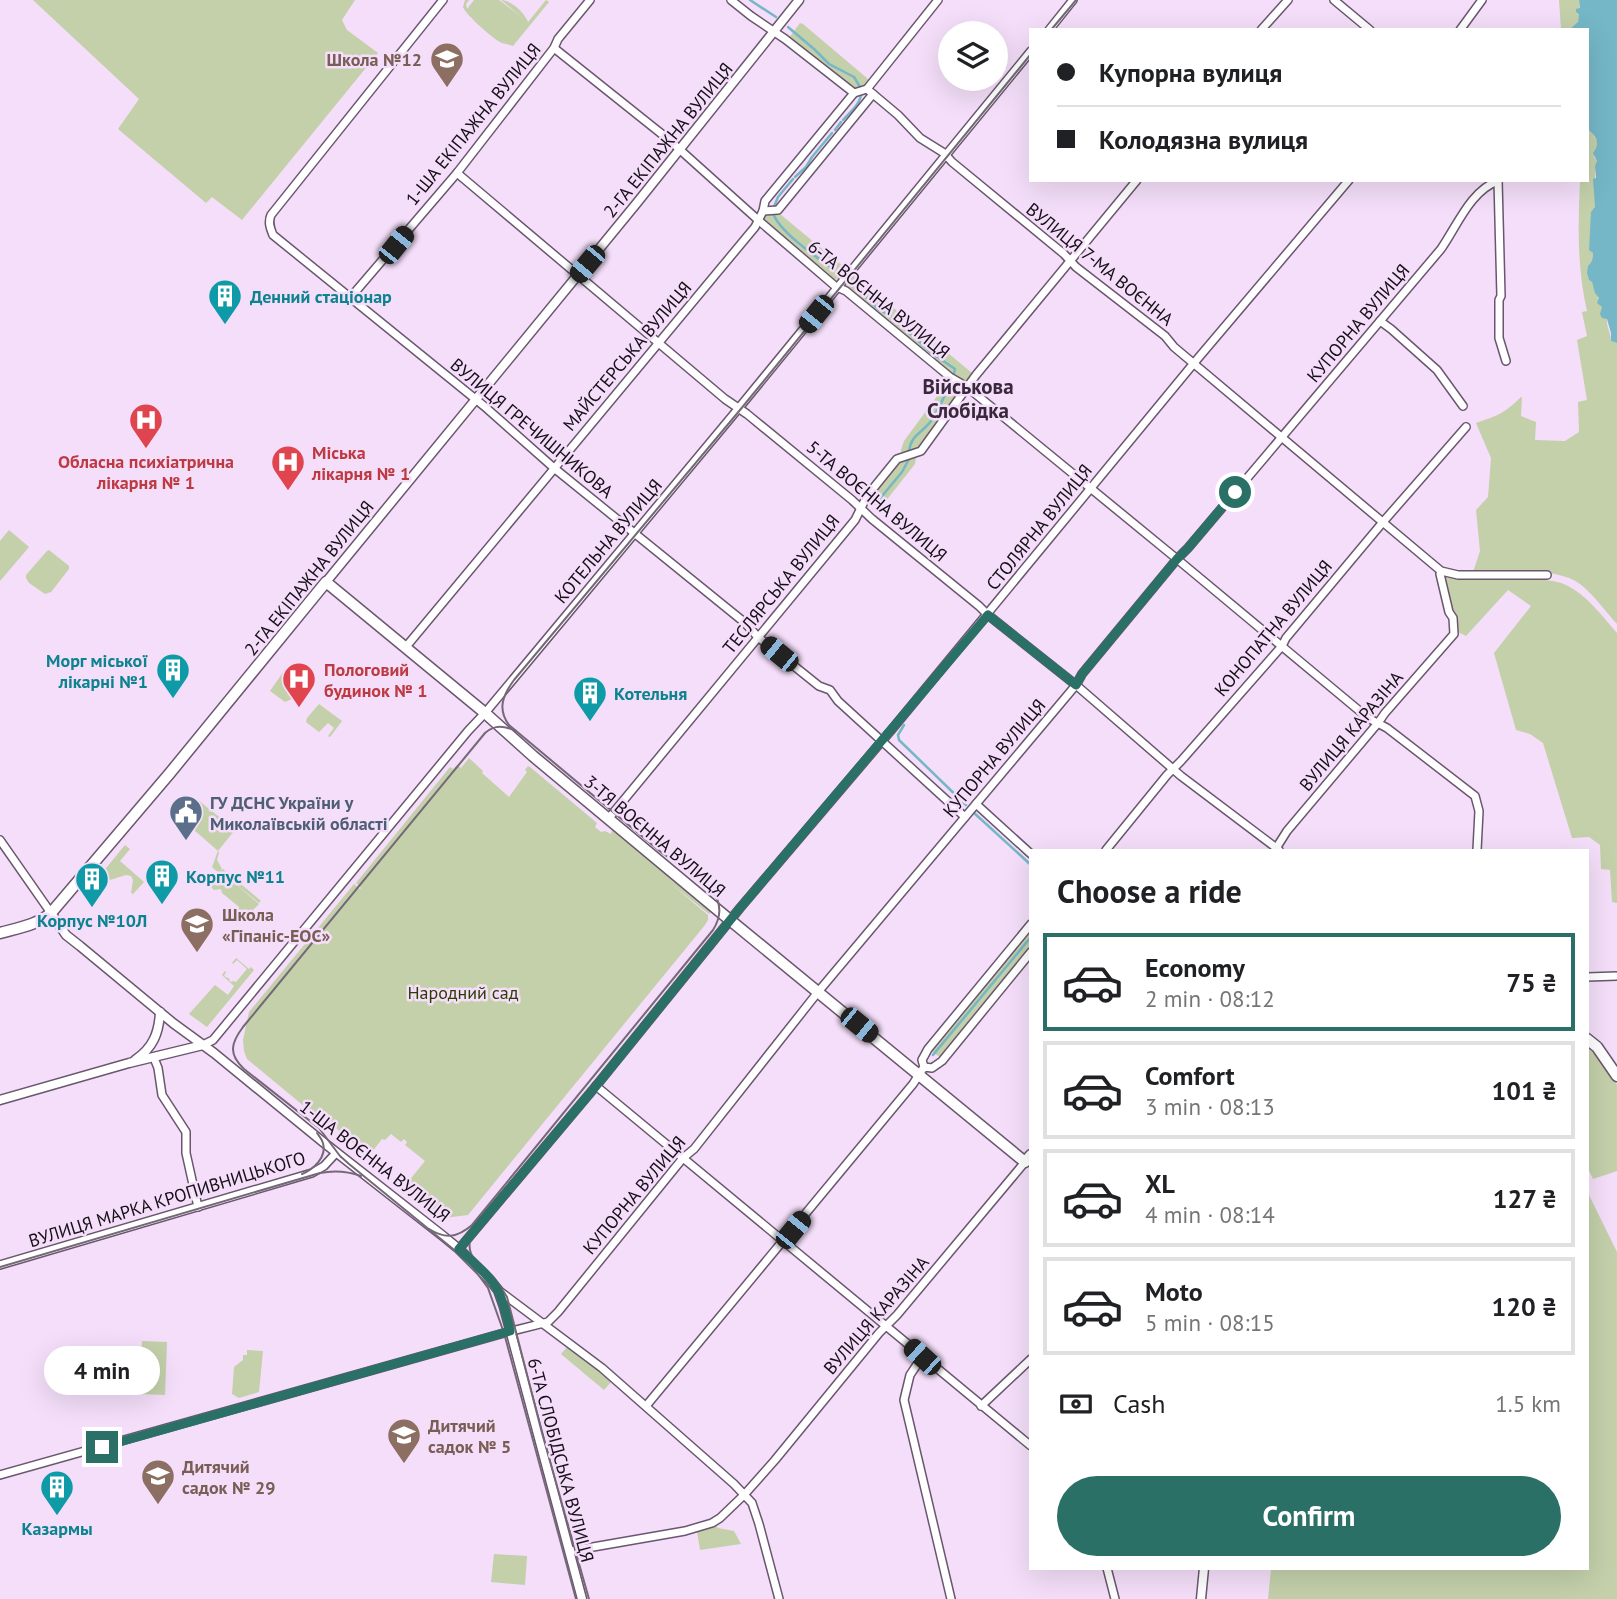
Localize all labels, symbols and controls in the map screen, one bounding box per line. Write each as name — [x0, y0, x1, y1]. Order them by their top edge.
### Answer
map controls — [938, 21, 1008, 91]
button: layers — [938, 21, 1008, 91]
street label: 1-ША ЕКІПАЖНА ВУЛИЦЯ — [400, 38, 546, 210]
school or university icon: Школа №12 — [428, 40, 466, 89]
place label: Школа №12 — [327, 48, 422, 71]
text: Купорна вулиця — [1099, 56, 1282, 89]
street label: 2-ГА ЕКІПАЖНА ВУЛИЦЯ — [598, 58, 738, 222]
text: Колодязна вулиця — [1099, 123, 1308, 156]
street label: ВУЛИЦЯ 7-МА ВОЄННА — [1022, 198, 1179, 331]
car — [375, 222, 418, 268]
street label: 6-ТА ВОЄННА ВУЛИЦЯ — [803, 235, 955, 363]
car — [566, 241, 609, 287]
street label: КУПОРНА ВУЛИЦЯ — [1302, 259, 1414, 387]
street label: МАЙСТЕРСЬКА ВУЛИЦЯ — [558, 276, 696, 436]
building icon: Денний стаціонар — [206, 277, 244, 326]
place label: Денний стаціонар — [250, 285, 392, 308]
car — [795, 291, 838, 337]
street label: ВУЛИЦЯ ГРЕЧИШНИКОВА — [446, 353, 619, 503]
district label: Військова Слобідка — [922, 373, 1014, 424]
hospital icon: Обласна психіатрична лікарня № 1 — [127, 401, 165, 450]
street label: 5-ТА ВОЄННА ВУЛИЦЯ — [802, 436, 952, 566]
place label: Міська лікарня № 1 — [311, 441, 410, 485]
hospital icon: Міська лікарня № 1 — [269, 443, 307, 492]
place label: Обласна психіатрична лікарня № 1 — [58, 450, 234, 494]
street label: СТОЛЯРНА ВУЛИЦЯ — [981, 459, 1097, 595]
street label: КОТЕЛЬНА ВУЛИЦЯ — [549, 474, 667, 608]
route start — [1219, 476, 1251, 508]
street label: 2-ГА ЕКІПАЖНА ВУЛИЦЯ — [239, 496, 379, 660]
street label: ТЕСЛЯРСЬКА ВУЛИЦЯ — [718, 510, 844, 658]
street label: КОНОПАТНА ВУЛИЦЯ — [1209, 555, 1337, 701]
car — [757, 633, 802, 675]
place label: Морг міської лікарні №1 — [46, 649, 148, 693]
building icon: Морг міської лікарні №1 — [154, 651, 192, 700]
place label: Пологовий будинок № 1 — [324, 658, 428, 702]
hospital icon: Пологовий будинок № 1 — [280, 660, 318, 709]
street label: ВУЛИЦЯ КАРАЗІНА — [1294, 666, 1408, 796]
building icon: Котельня — [571, 674, 609, 723]
place label: Котельня — [614, 682, 687, 705]
street label: КУПОРНА ВУЛИЦЯ — [938, 694, 1050, 822]
street label: 3-ТЯ ВОЄННА ВУЛИЦЯ — [580, 770, 730, 902]
place label: ГУ ДСНС України у Миколаївській області — [210, 791, 388, 835]
public building icon: ГУ ДСНС України у Миколаївській області — [167, 793, 205, 842]
building icon: Корпус №11 — [143, 857, 181, 906]
building icon: Корпус №10Л — [73, 860, 111, 909]
place label: Корпус №11 — [186, 865, 285, 888]
text: Choose a ride — [1057, 870, 1242, 912]
place label: Школа «Гіпаніс-ЕОС» — [222, 903, 330, 947]
school or university icon: Школа «Гіпаніс-ЕОС» — [178, 905, 216, 954]
place label: Корпус №10Л — [37, 909, 147, 932]
icon: car — [1061, 951, 1124, 1014]
text: Economy — [1145, 951, 1245, 984]
text: 75 ₴ — [1506, 966, 1557, 999]
park label: Народний сад — [407, 981, 519, 1004]
text: 2 min · 08:12 — [1145, 984, 1275, 1013]
car — [837, 1004, 882, 1046]
icon: car — [1061, 1059, 1124, 1122]
text: Comfort — [1145, 1059, 1235, 1092]
text: 101 ₴ — [1491, 1074, 1557, 1107]
text: 3 min · 08:13 — [1145, 1092, 1275, 1121]
street label: 1-ША ВОЄННА ВУЛИЦЯ — [295, 1095, 455, 1227]
street label: КУПОРНА ВУЛИЦЯ — [578, 1131, 690, 1259]
street label: ВУЛИЦЯ МАРКА КРОПИВНИЦЬКОГО — [26, 1146, 308, 1252]
icon: car — [1061, 1167, 1124, 1230]
text: XL — [1145, 1167, 1175, 1200]
text: 127 ₴ — [1493, 1182, 1557, 1215]
text: 4 min · 08:14 — [1145, 1200, 1275, 1229]
car — [772, 1207, 815, 1253]
street label: ВУЛИЦЯ КАРАЗІНА — [818, 1251, 934, 1379]
icon: car — [1061, 1275, 1124, 1338]
text: Moto — [1145, 1275, 1203, 1308]
text: 120 ₴ — [1491, 1290, 1557, 1323]
text: 5 min · 08:15 — [1145, 1308, 1275, 1337]
car — [900, 1335, 945, 1379]
callout: 4 min — [44, 1346, 160, 1394]
street label: 6-ТА СЛОБІДСЬКА ВУЛИЦЯ — [523, 1355, 599, 1565]
text: 4 min — [74, 1356, 130, 1385]
icon: cash — [1057, 1385, 1095, 1423]
text: Cash — [1113, 1387, 1165, 1420]
text: 1.5 km — [1495, 1389, 1561, 1418]
place label: Дитячий садок № 5 — [428, 1414, 511, 1458]
school or university icon: Дитячий садок № 5 — [385, 1416, 423, 1465]
route end — [86, 1431, 118, 1463]
place label: Дитячий садок № 29 — [182, 1455, 275, 1499]
school or university icon: Дитячий садок № 29 — [139, 1457, 177, 1506]
building icon: Казармы — [38, 1468, 76, 1517]
button: Confirm — [1057, 1476, 1561, 1556]
place label: Казармы — [21, 1517, 93, 1540]

